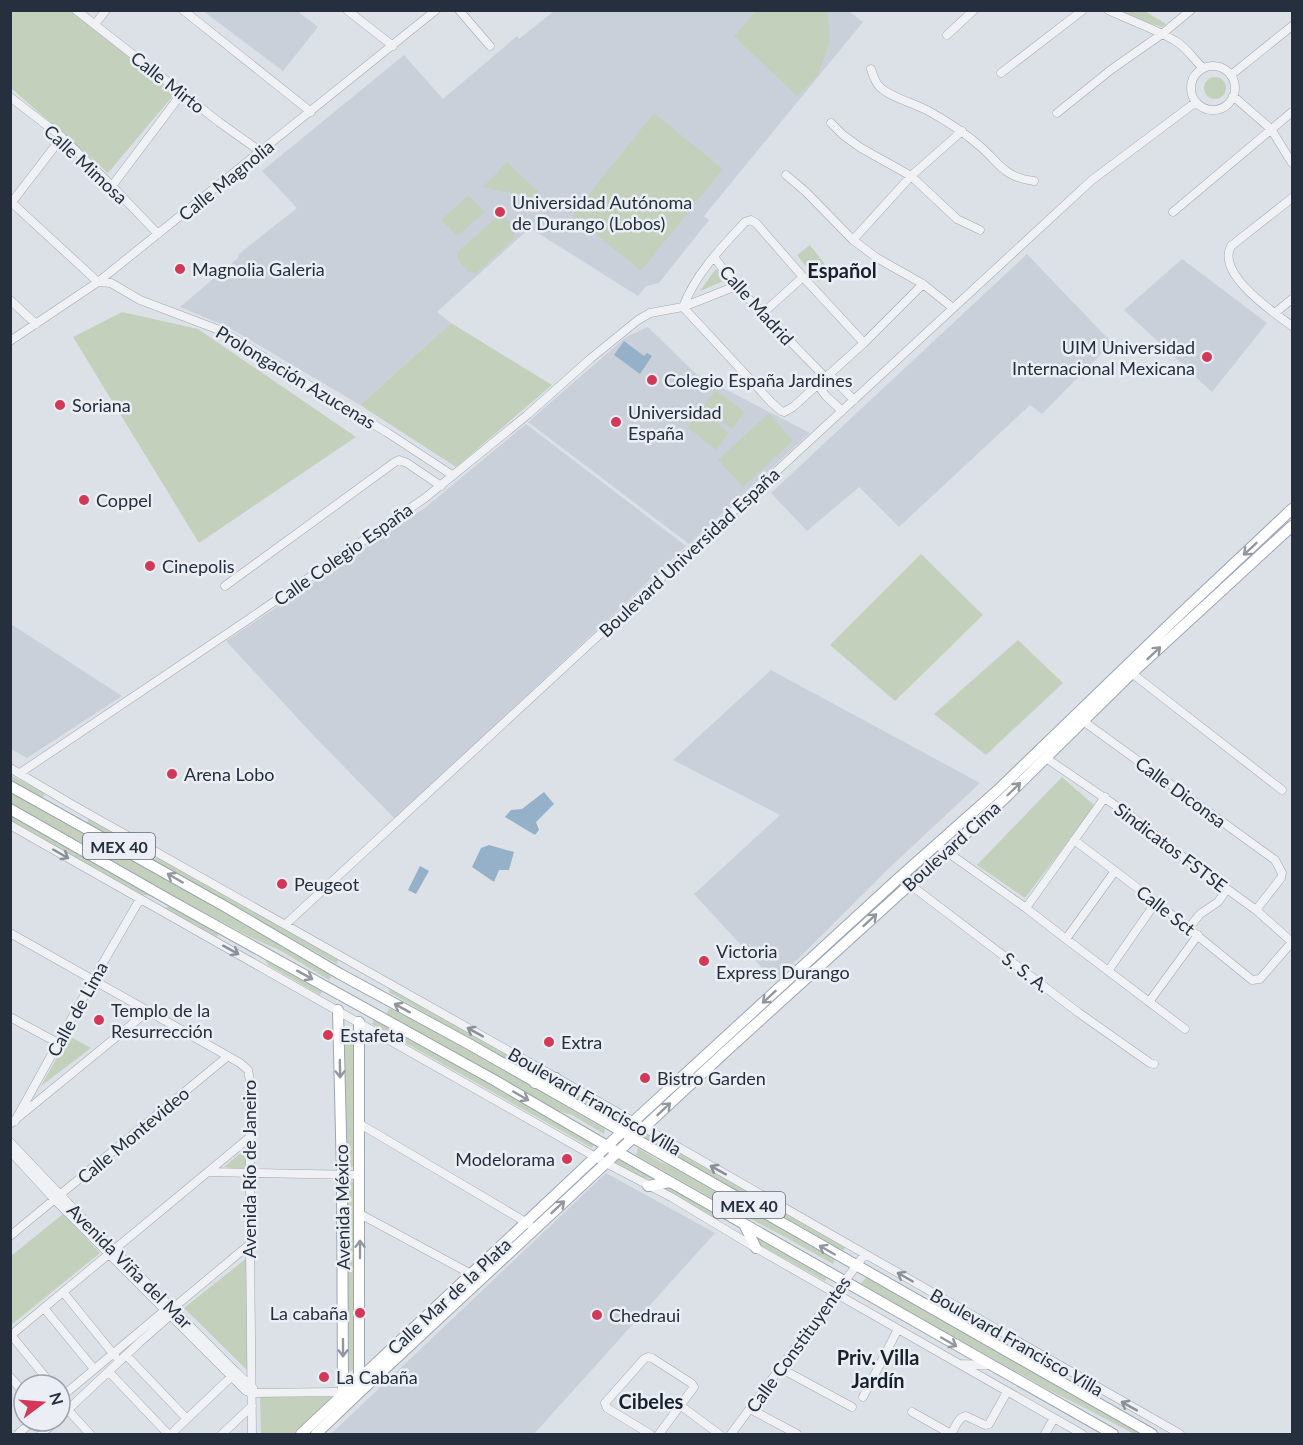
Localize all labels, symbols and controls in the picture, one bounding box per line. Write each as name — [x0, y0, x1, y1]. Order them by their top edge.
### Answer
street label: Calle Mirto — [127, 46, 209, 118]
street label: Calle Mimosa — [40, 120, 132, 208]
street label: Calle Magnolia — [174, 135, 278, 225]
place label: Universidad Autónoma de Durango (Lobos) — [512, 191, 692, 234]
marker: Universidad Autónoma de Durango (Lobos) — [493, 205, 507, 219]
place label: Magnolia Galeria — [192, 258, 325, 280]
district label: Español — [807, 258, 877, 282]
street label: Calle Madrid — [715, 260, 799, 350]
marker: Magnolia Galeria — [173, 262, 187, 276]
street label: Prolongación Azucenas — [212, 321, 380, 433]
place label: UIM Universidad Internacional Mexicana — [1012, 336, 1195, 379]
marker: UIM Universidad Internacional Mexicana — [1200, 350, 1214, 364]
place label: Colegio España Jardines — [664, 369, 853, 391]
marker: Colegio España Jardines — [645, 373, 659, 387]
place label: Soriana — [72, 394, 131, 416]
marker: Soriana — [53, 398, 67, 412]
place label: Universidad España — [628, 401, 722, 444]
marker: Universidad España — [609, 415, 623, 429]
street label: Boulevard Universidad España — [594, 463, 784, 641]
place label: Coppel — [96, 489, 152, 511]
marker: Coppel — [77, 493, 91, 507]
street label: Calle Colegio España — [270, 498, 416, 610]
one-way arrow — [1242, 542, 1257, 556]
place label: Cinepolis — [162, 555, 235, 577]
marker: Cinepolis — [143, 559, 157, 573]
one-way arrow — [1146, 646, 1161, 660]
street label: Calle Diconsa — [1131, 752, 1231, 832]
place label: Arena Lobo — [184, 763, 275, 785]
marker: Arena Lobo — [165, 767, 179, 781]
one-way arrow — [1006, 781, 1021, 796]
street label: Boulevard Cima — [897, 796, 1005, 896]
street label: Sindicatos FSTSE — [1110, 798, 1232, 896]
road number: MEX 40 — [83, 833, 155, 859]
one-way arrow — [52, 848, 69, 860]
one-way arrow — [167, 872, 184, 884]
place label: Peugeot — [294, 873, 360, 895]
marker: Peugeot — [275, 877, 289, 891]
street label: Calle Sct — [1132, 880, 1200, 940]
one-way arrow — [862, 913, 877, 927]
place label: Victoria Express Durango — [716, 940, 850, 983]
one-way arrow — [222, 944, 239, 956]
street label: S. S. A. — [998, 947, 1054, 997]
marker: Victoria Express Durango — [697, 954, 711, 968]
street label: Calle de Lima — [42, 958, 112, 1060]
one-way arrow — [296, 969, 313, 981]
one-way arrow — [762, 990, 777, 1004]
place label: Templo de la Resurrección — [111, 999, 213, 1042]
one-way arrow — [394, 1002, 411, 1014]
marker: Templo de la Resurrección — [92, 1013, 106, 1027]
place label: Estafeta — [340, 1024, 404, 1046]
one-way arrow — [467, 1026, 484, 1038]
marker: Estafeta — [321, 1028, 335, 1042]
place label: Extra — [561, 1031, 602, 1053]
marker: Extra — [542, 1035, 556, 1049]
street label: Boulevard Francisco Villa — [505, 1042, 685, 1160]
one-way arrow — [334, 1058, 346, 1078]
place label: Bistro Garden — [657, 1067, 766, 1089]
marker: Bistro Garden — [638, 1071, 652, 1085]
street label: Avenida Río de Janeiro — [238, 1080, 260, 1258]
street label: Calle Montevideo — [73, 1082, 193, 1188]
one-way arrow — [512, 1090, 529, 1102]
one-way arrow — [657, 1102, 672, 1116]
street label: Avenida México — [330, 1144, 354, 1270]
place label: Modelorama — [455, 1148, 555, 1170]
marker: Modelorama — [560, 1152, 574, 1166]
one-way arrow — [710, 1164, 727, 1176]
road number: MEX 40 — [713, 1192, 785, 1218]
street label: Avenida Viña del Mar — [63, 1199, 197, 1333]
one-way arrow — [550, 1201, 565, 1215]
street label: Calle Mar de la Plata — [383, 1233, 515, 1359]
one-way arrow — [354, 1239, 366, 1259]
one-way arrow — [819, 1244, 836, 1256]
street label: Calle Constituyentes — [741, 1271, 855, 1416]
one-way arrow — [897, 1271, 914, 1283]
street label: Boulevard Francisco Villa — [927, 1283, 1107, 1401]
place label: La cabaña — [270, 1302, 348, 1324]
place label: Chedraui — [609, 1304, 680, 1326]
marker: La cabaña — [353, 1306, 367, 1320]
marker: Chedraui — [590, 1308, 604, 1322]
one-way arrow — [941, 1336, 958, 1348]
one-way arrow — [337, 1337, 349, 1357]
district label: Priv. Villa Jardín — [837, 1345, 919, 1392]
place label: La Cabaña — [336, 1366, 418, 1388]
marker: La Cabaña — [317, 1370, 331, 1384]
north arrow — [12, 1373, 72, 1433]
district label: Cibeles — [619, 1389, 684, 1413]
text: N — [46, 1390, 68, 1407]
one-way arrow — [1121, 1400, 1138, 1412]

